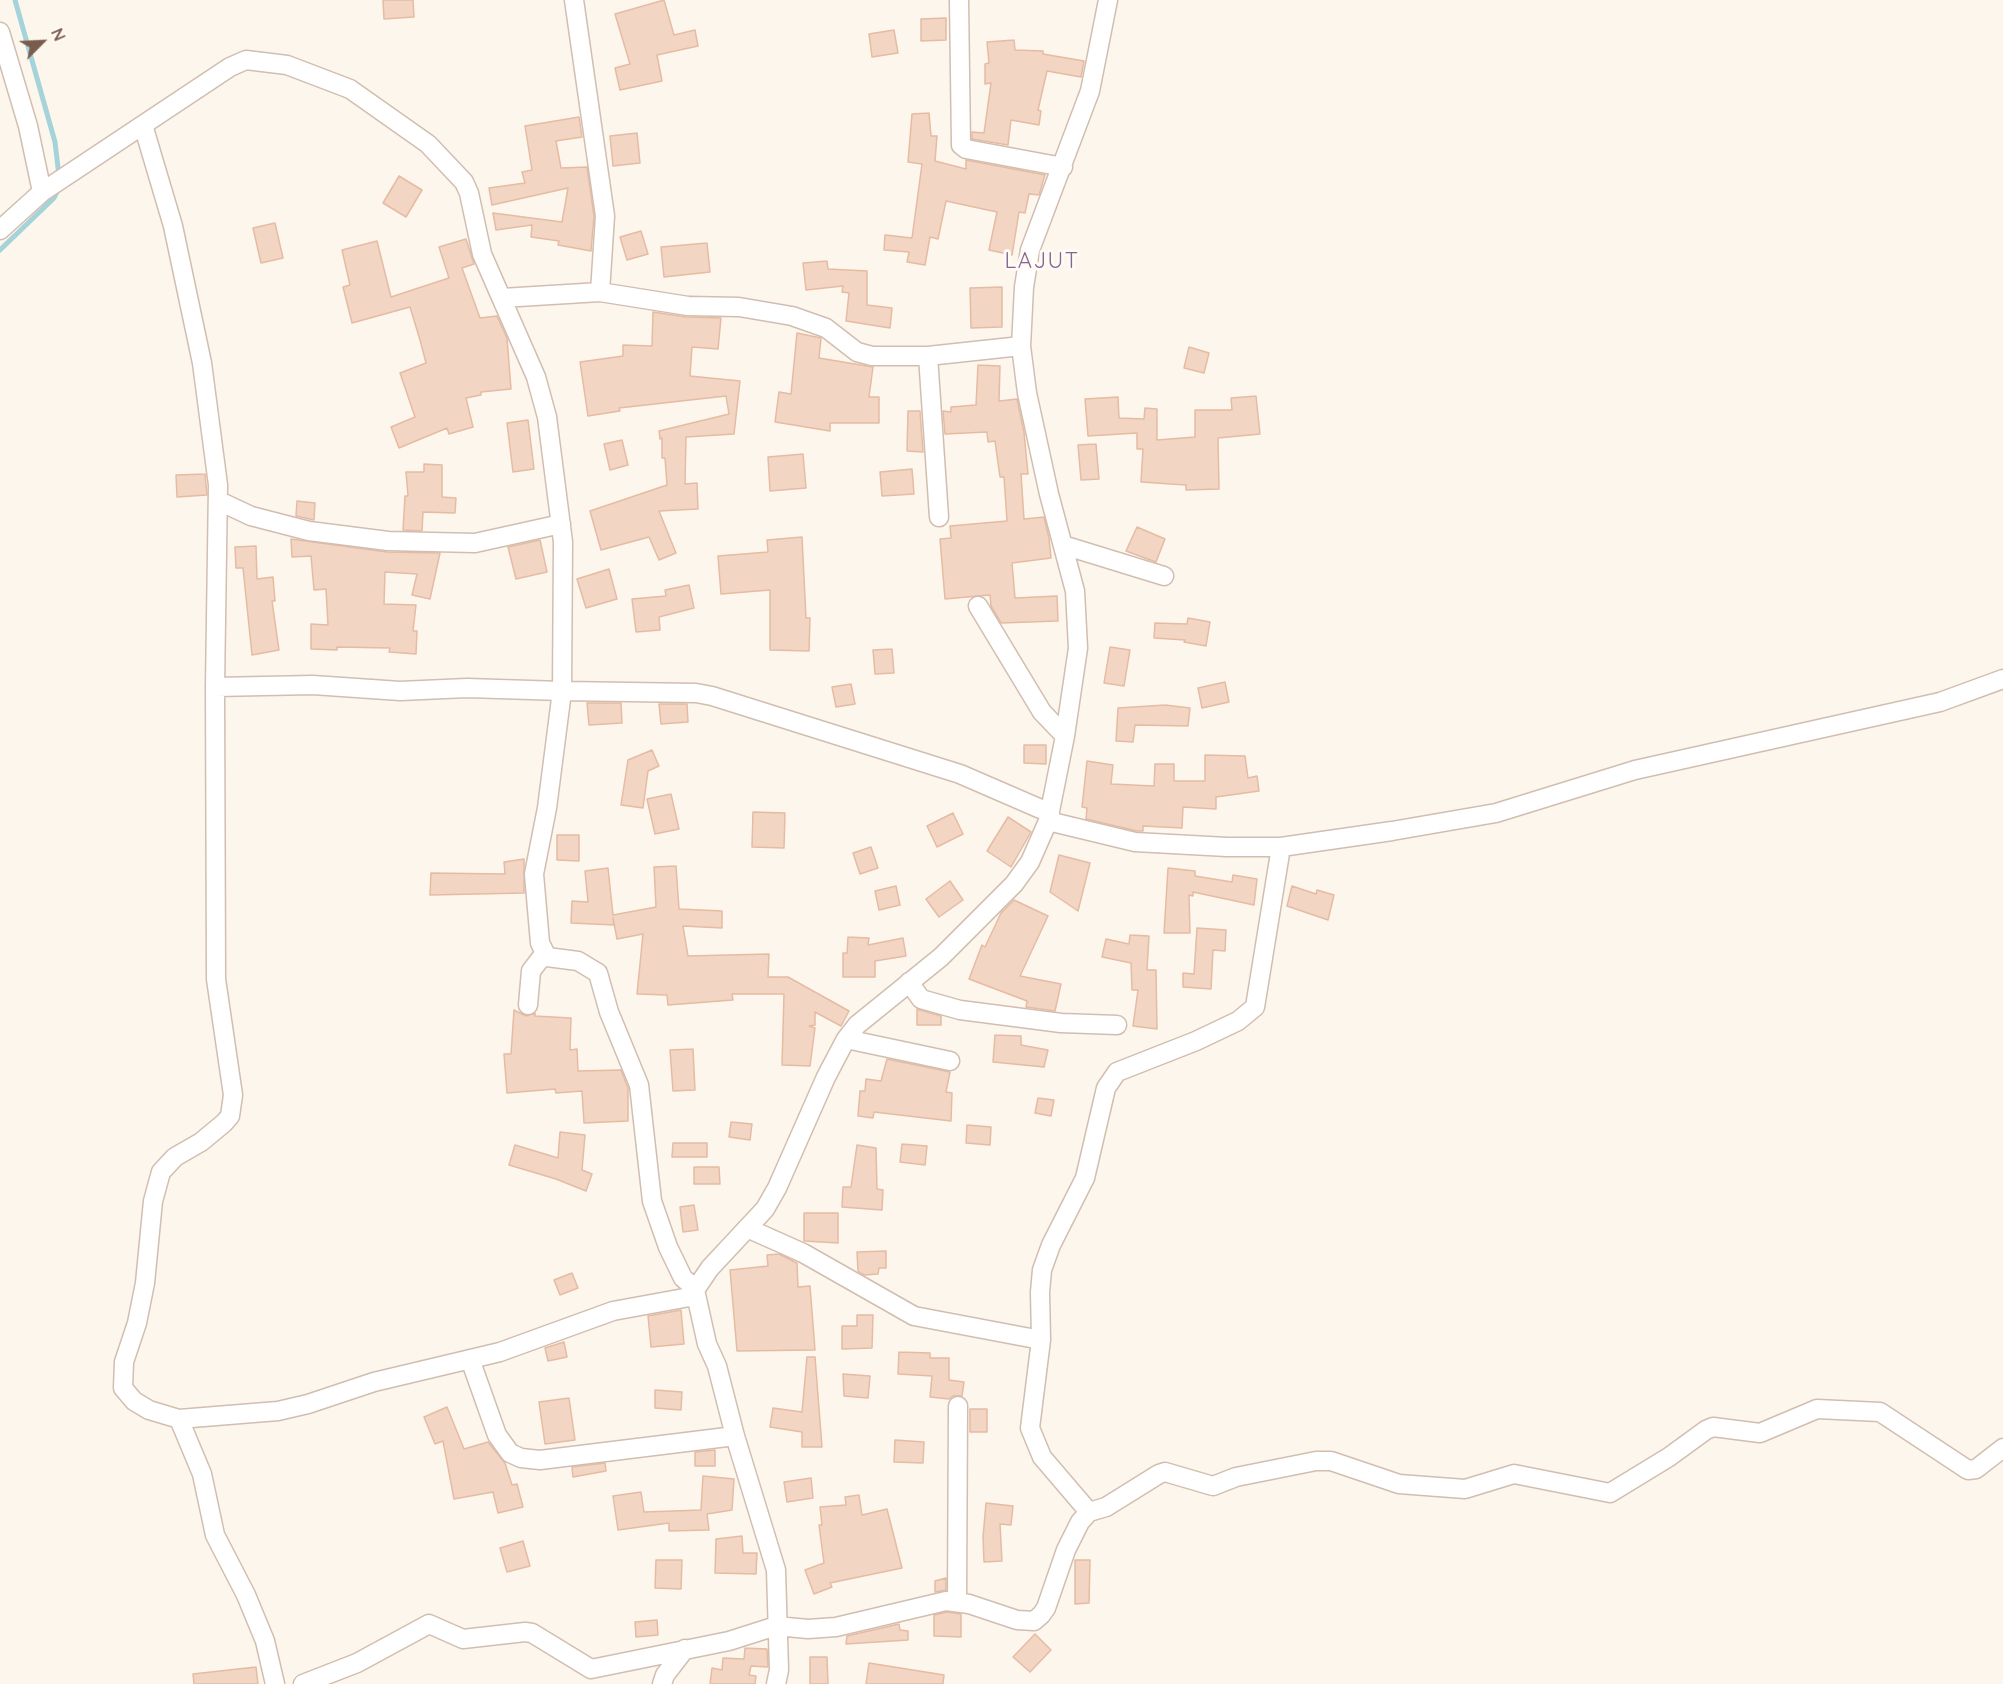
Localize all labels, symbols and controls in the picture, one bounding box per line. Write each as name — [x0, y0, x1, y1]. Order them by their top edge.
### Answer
north arrow — [12, 12, 72, 72]
text: N — [47, 25, 70, 44]
district label: LAJUT — [1005, 248, 1079, 274]

